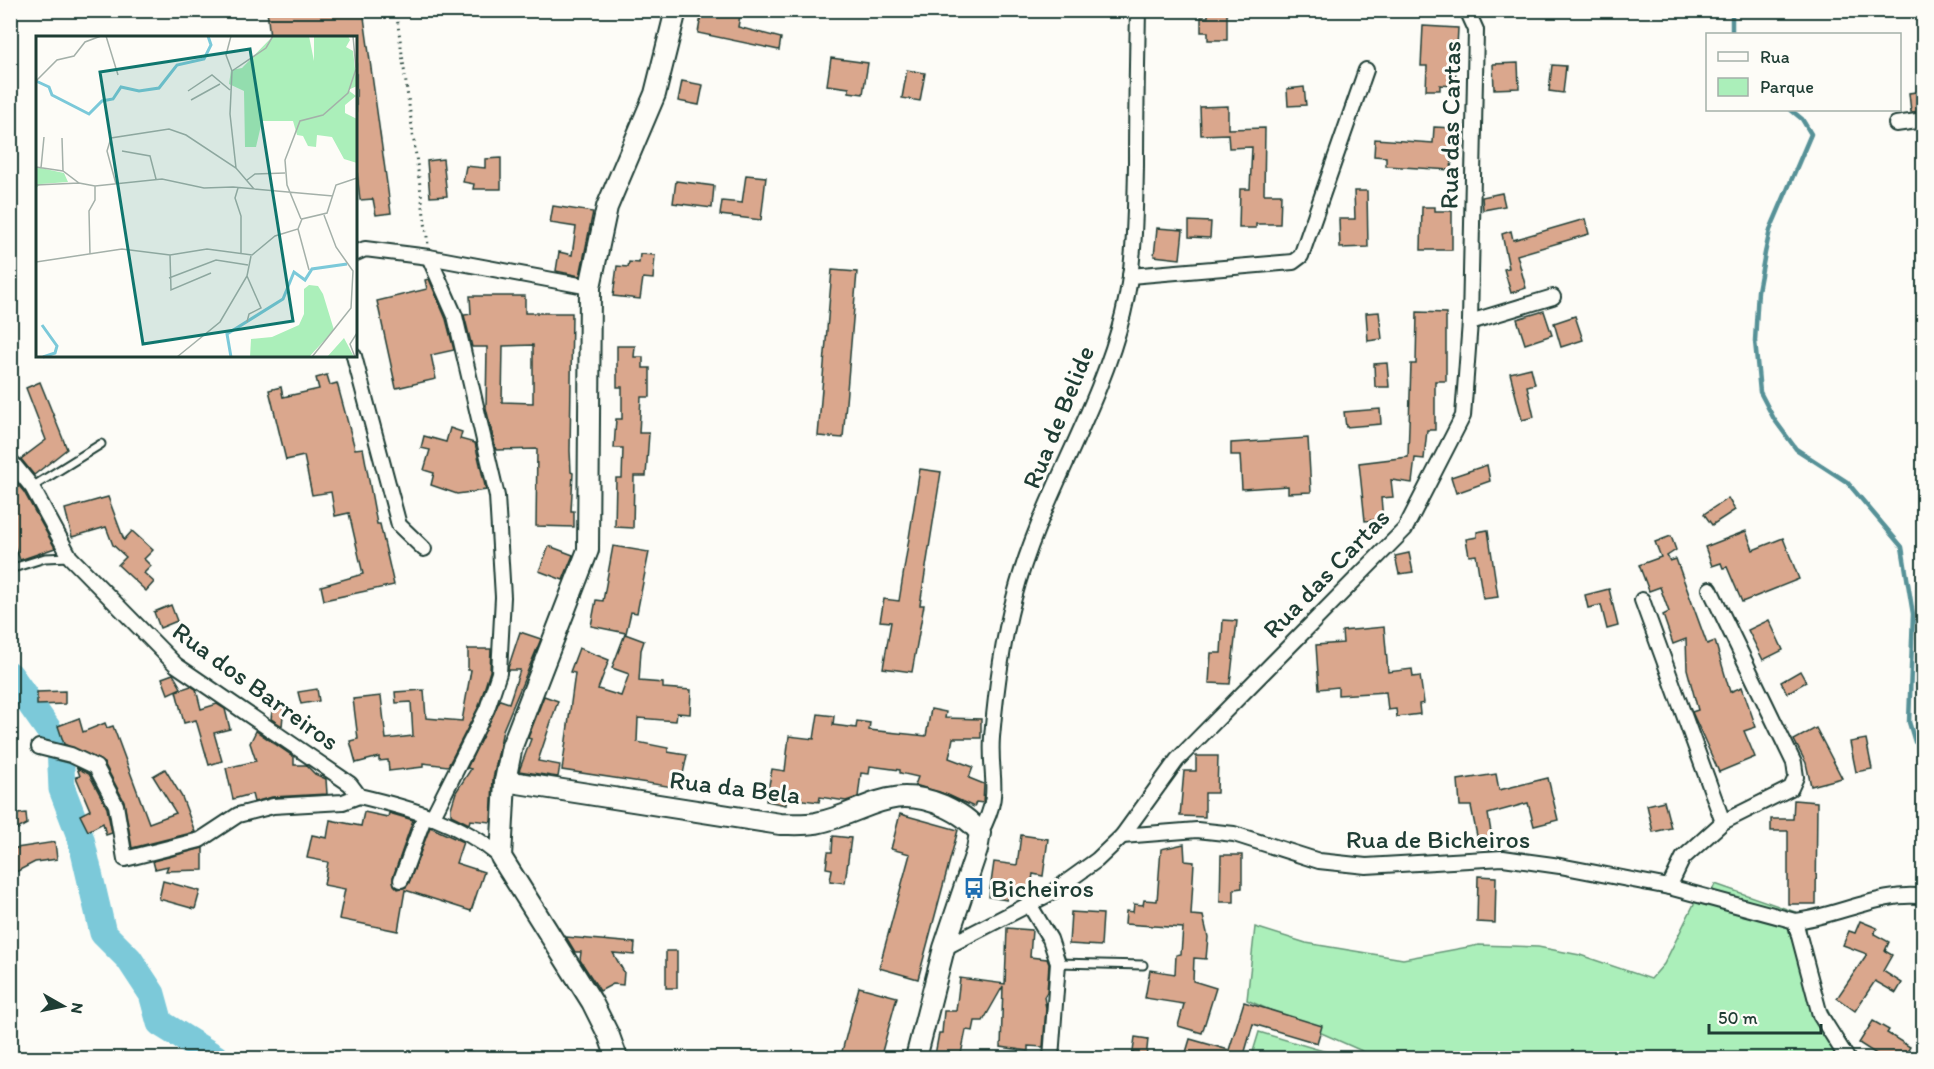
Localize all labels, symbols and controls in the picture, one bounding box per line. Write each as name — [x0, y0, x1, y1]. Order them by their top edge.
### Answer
legend — [1706, 33, 1901, 111]
inset map — [36, 36, 357, 357]
street label: Rua das Cartas — [1433, 40, 1467, 210]
text: Rua — [1760, 46, 1790, 68]
text: Parque — [1760, 76, 1814, 98]
street label: Rua de Belide — [1015, 341, 1101, 493]
street label: Rua das Cartas — [1256, 501, 1396, 645]
street label: Rua dos Barreiros — [166, 615, 346, 757]
street label: Rua da Bela — [668, 763, 803, 811]
street label: Rua de Bicheiros — [1346, 823, 1530, 855]
place label: Bicheiros — [991, 872, 1094, 904]
bus stop icon: Bicheiros — [962, 876, 986, 900]
north arrow — [33, 976, 93, 1036]
scale bar — [1709, 997, 1822, 1035]
text: N — [67, 1001, 88, 1015]
text: 50 m — [1718, 1007, 1758, 1029]

